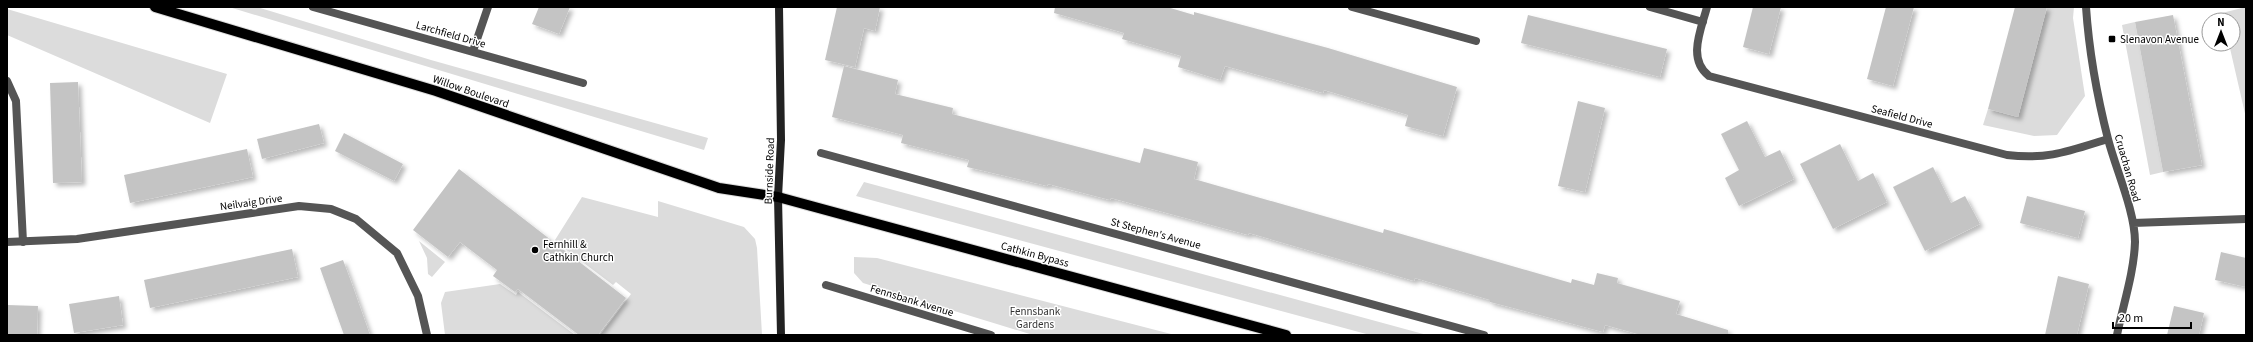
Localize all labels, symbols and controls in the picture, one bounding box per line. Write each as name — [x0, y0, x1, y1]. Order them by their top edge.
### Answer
north arrow — [2201, 12, 2241, 52]
text: N — [2217, 15, 2225, 30]
street label: Larchfield Drive — [414, 17, 488, 52]
place label: Slenavon Avenue — [2120, 32, 2199, 47]
marker: Slenavon Avenue — [2107, 34, 2117, 44]
street label: Willow Boulevard — [431, 71, 511, 112]
street label: Seafield Drive — [1869, 101, 1935, 132]
street label: Cruachan Road — [2111, 132, 2144, 204]
street label: Burnside Road — [761, 137, 778, 205]
street label: Neilvaig Drive — [219, 191, 284, 214]
street label: St Stephen's Avenue — [1109, 214, 1203, 253]
place label: Fernhill & Cathkin Church — [543, 237, 614, 265]
street label: Cathkin Bypass — [999, 238, 1071, 271]
marker: Fernhill & Cathkin Church — [530, 245, 540, 255]
street label: Fennsbank Avenue — [868, 281, 956, 320]
park label: Fennsbank Gardens — [1010, 304, 1061, 332]
scale bar — [2113, 304, 2191, 330]
text: 20 m — [2119, 310, 2143, 327]

